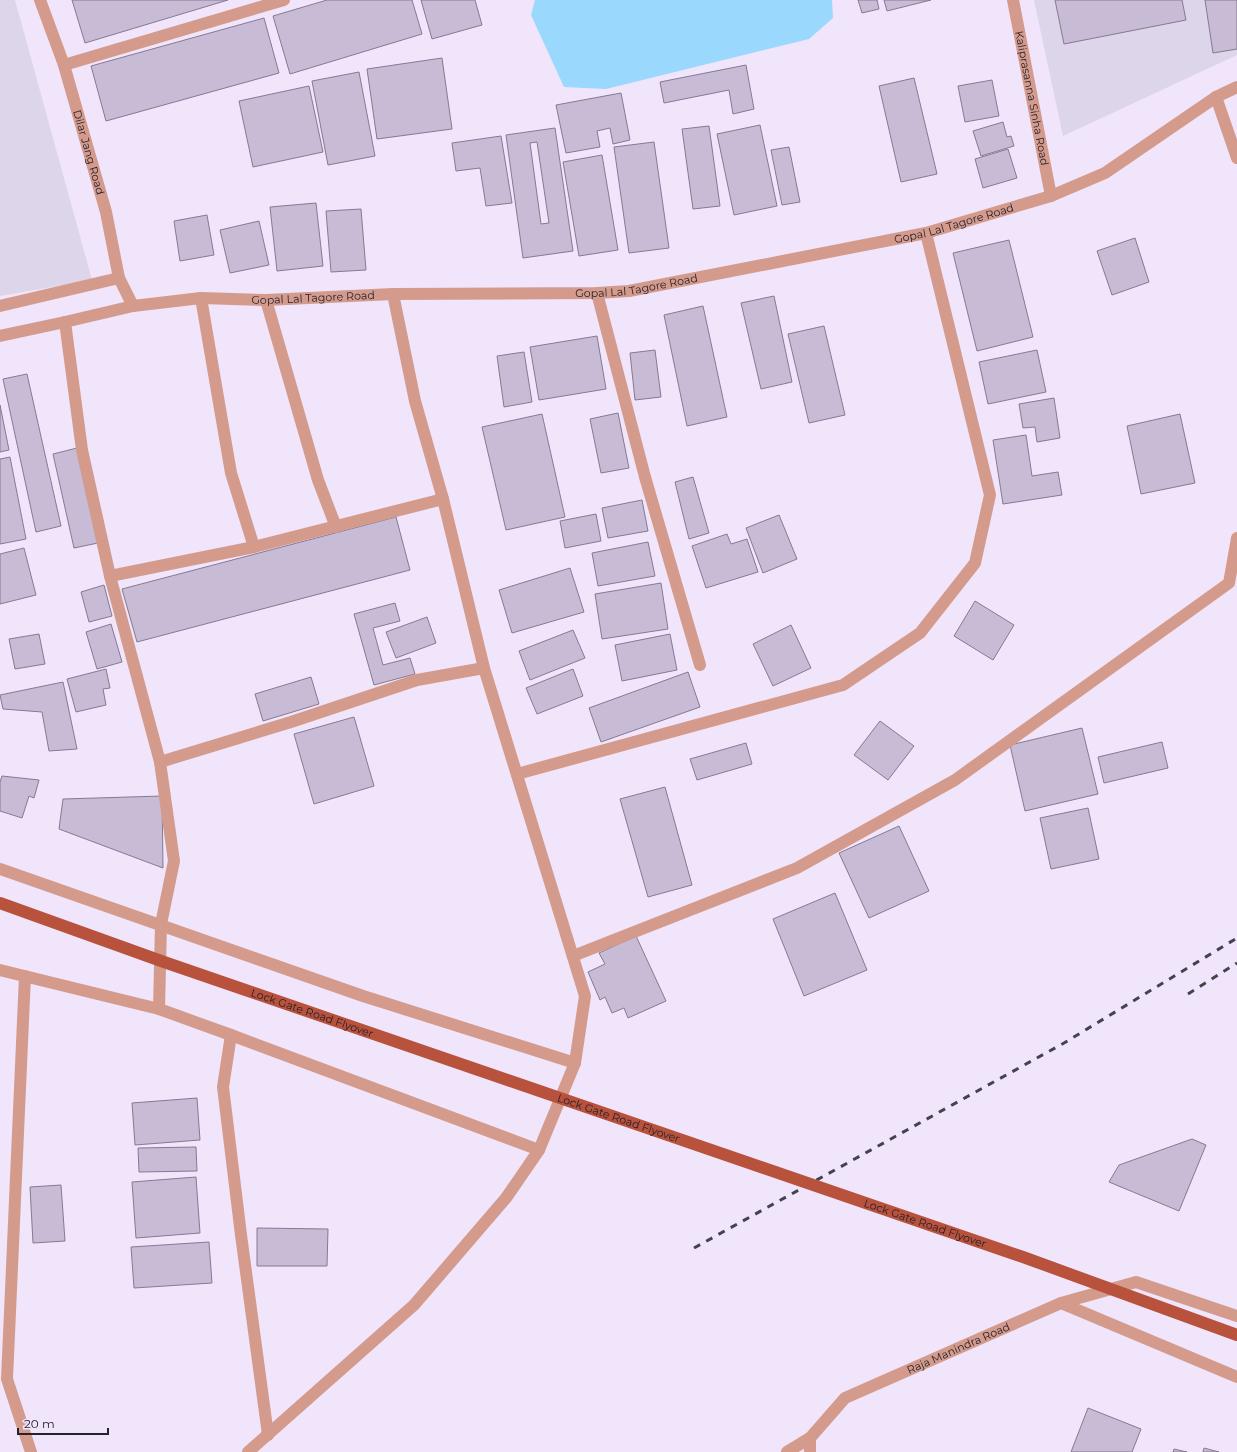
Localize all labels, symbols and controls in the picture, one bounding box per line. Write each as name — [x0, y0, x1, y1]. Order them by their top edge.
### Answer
street label: Kaliprasanna Sinha Road — [1012, 30, 1052, 167]
street label: Dilar Jang Road — [70, 108, 108, 196]
street label: Gopal Lal Tagore Road — [893, 200, 1015, 246]
street label: Gopal Lal Tagore Road — [575, 271, 699, 300]
street label: Gopal Lal Tagore Road — [251, 288, 375, 307]
street label: Lock Gate Road Flyover — [249, 985, 375, 1040]
street label: Lock Gate Road Flyover — [555, 1091, 682, 1146]
street label: Lock Gate Road Flyover — [862, 1196, 988, 1251]
street label: Raja Manindra Road — [905, 1319, 1012, 1377]
scale bar — [18, 1410, 108, 1436]
text: 20 m — [24, 1416, 55, 1431]

